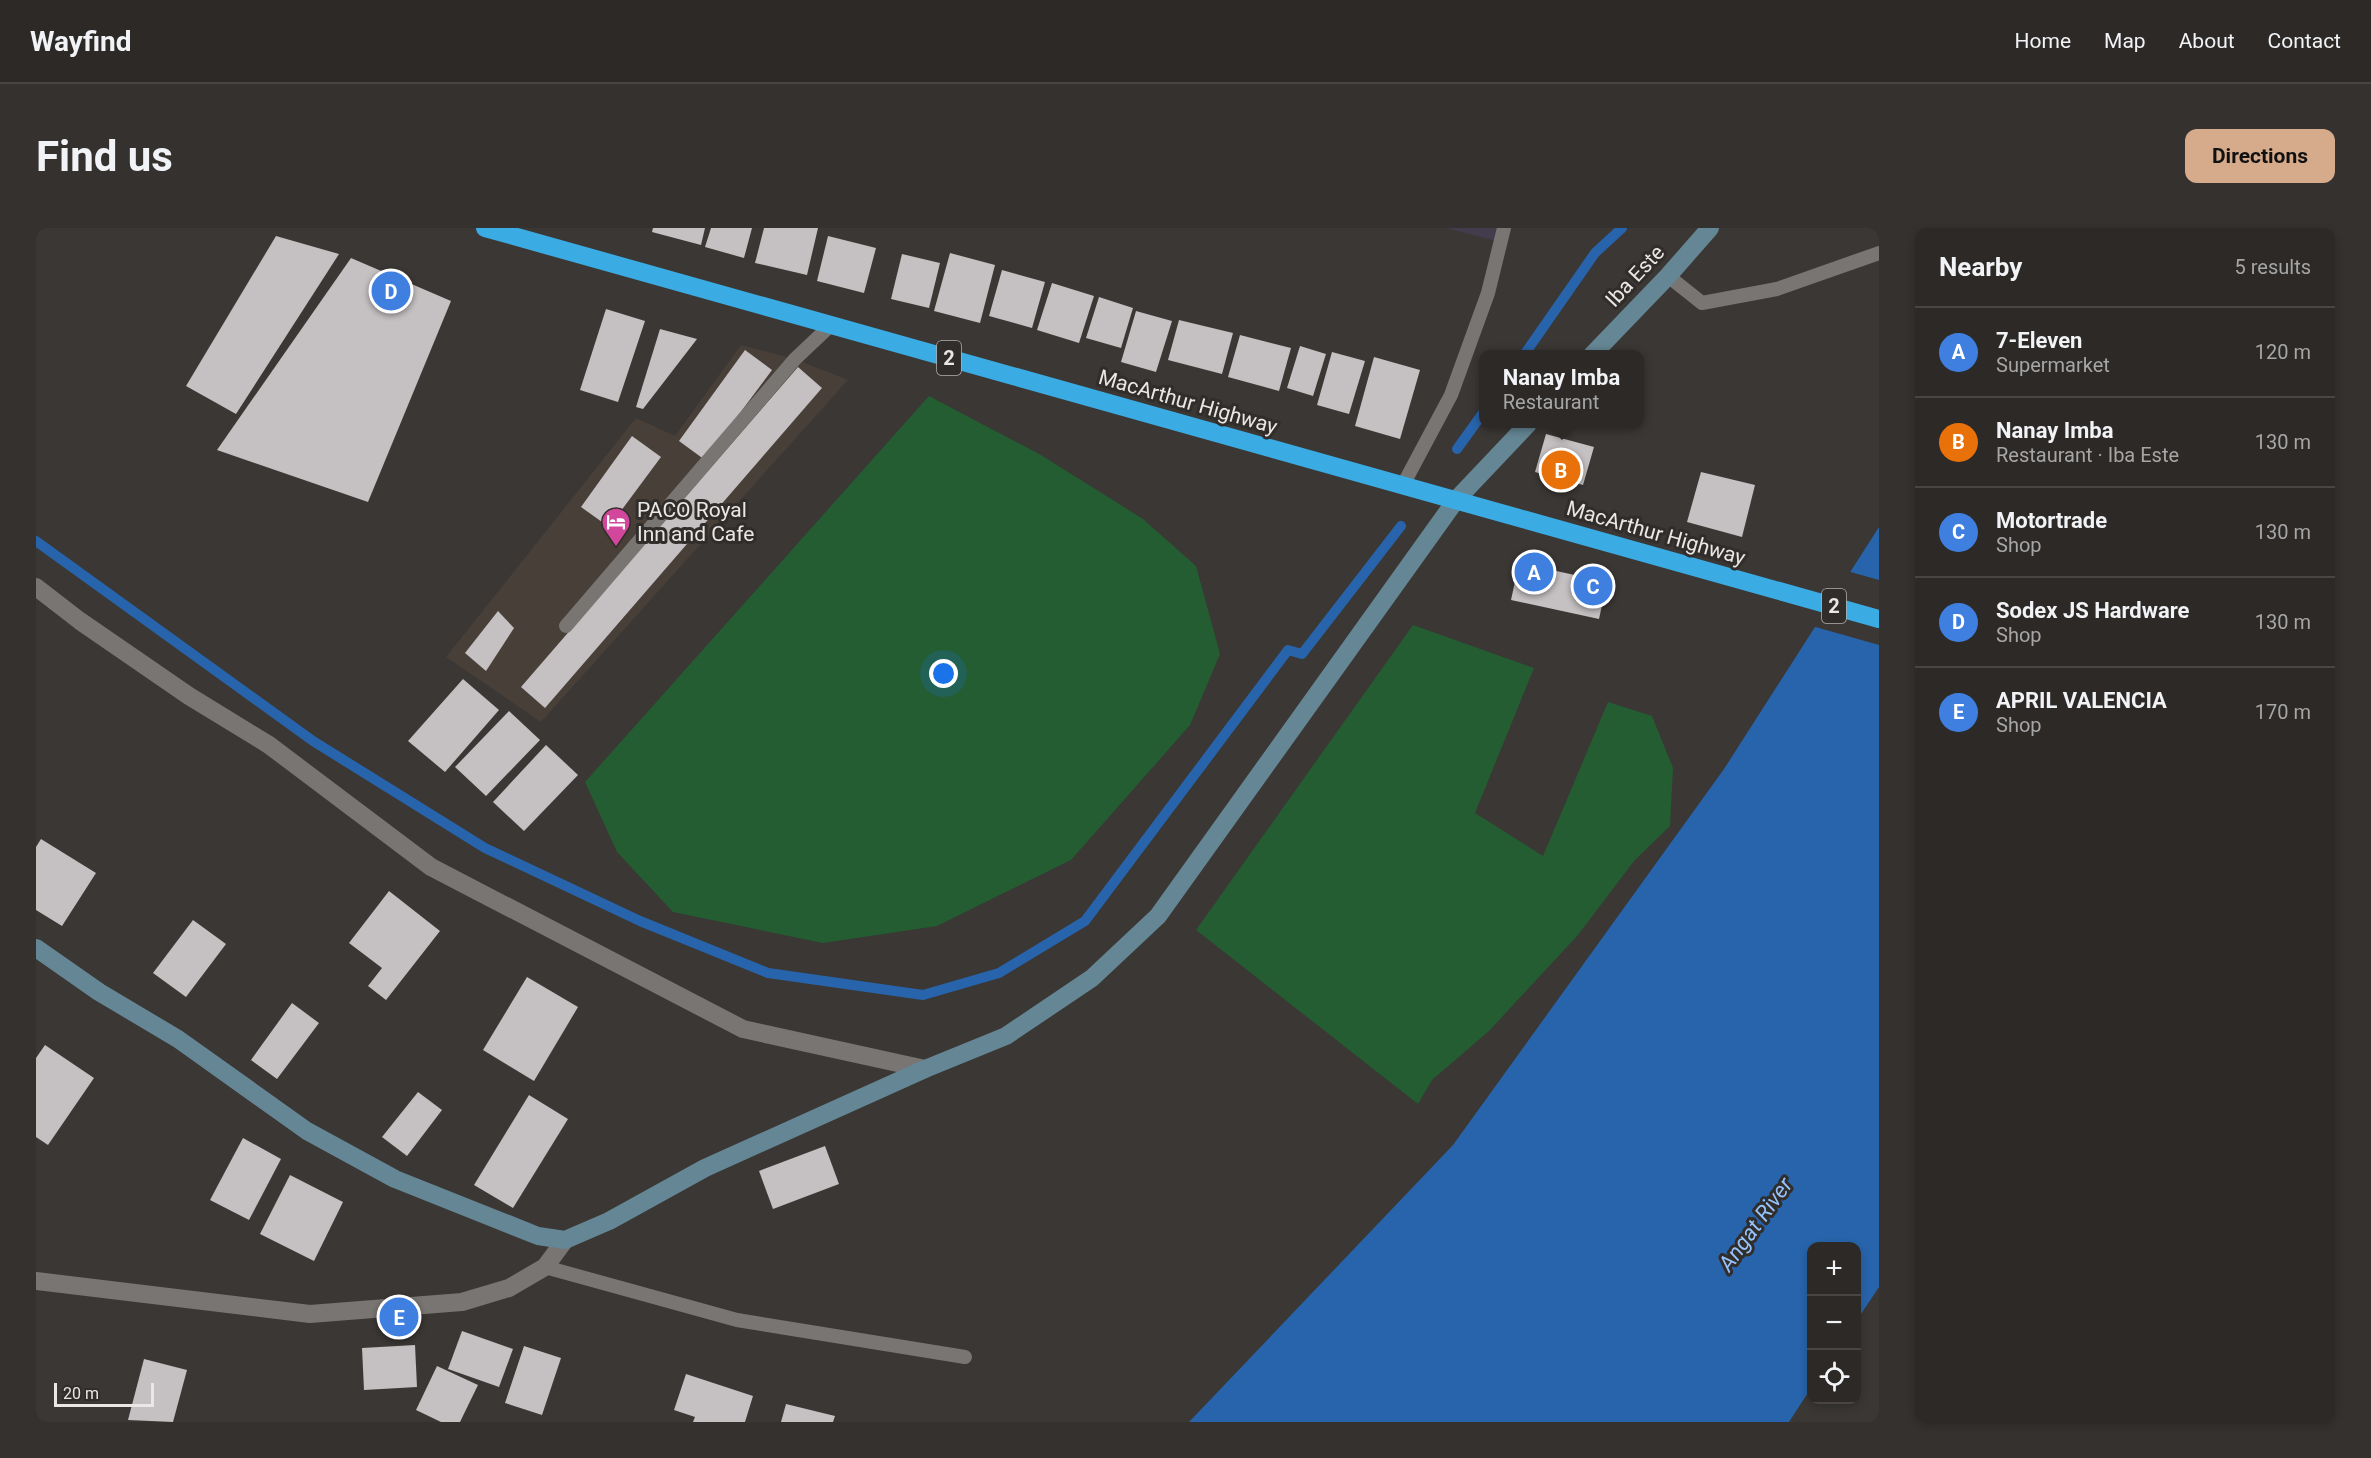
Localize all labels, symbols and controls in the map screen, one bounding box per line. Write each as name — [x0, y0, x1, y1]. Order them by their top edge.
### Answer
text: Wayfind — [30, 25, 131, 58]
text: Home — [2015, 29, 2071, 53]
text: Map — [2104, 29, 2146, 53]
text: About — [2179, 29, 2235, 53]
text: Contact — [2268, 29, 2341, 53]
button: Directions — [2185, 129, 2335, 183]
text: Find us — [36, 132, 173, 181]
street label: Iba Este — [1601, 240, 1669, 312]
text: Nearby — [1939, 252, 2022, 282]
text: 5 results — [2235, 255, 2311, 279]
pin: D — [372, 268, 410, 314]
text: 7-Eleven — [1996, 328, 2082, 353]
text: A — [1952, 340, 1965, 364]
text: 120 m — [2255, 340, 2311, 364]
road number: 2 — [937, 341, 961, 375]
popup — [1479, 350, 1644, 428]
text: Supermarket — [1996, 353, 2110, 377]
street label: MacArthur Highway — [1096, 365, 1280, 439]
text: Nanay Imba — [1503, 365, 1620, 390]
text: Restaurant — [1503, 390, 1599, 414]
text: Nanay Imba — [1996, 418, 2113, 443]
text: B — [1952, 430, 1965, 454]
text: 130 m — [2255, 430, 2311, 454]
text: Restaurant · Iba Este — [1996, 443, 2179, 467]
pin: B — [1542, 448, 1580, 492]
street label: MacArthur Highway — [1564, 496, 1748, 570]
place label: PACO Royal Inn and Cafe — [637, 498, 754, 546]
hotel icon: PACO Royal Inn and Cafe — [600, 506, 632, 548]
text: Motortrade — [1996, 508, 2107, 533]
text: C — [1952, 520, 1965, 544]
text: 130 m — [2255, 520, 2311, 544]
text: Shop — [1996, 533, 2042, 557]
pin: A — [1514, 550, 1554, 594]
pin: C — [1574, 564, 1612, 608]
road number: 2 — [1822, 589, 1846, 623]
text: Sodex JS Hardware — [1996, 598, 2189, 623]
text: D — [1952, 610, 1965, 634]
text: 130 m — [2255, 610, 2311, 634]
text: Shop — [1996, 623, 2042, 647]
your location — [929, 659, 958, 688]
text: APRIL VALENCIA — [1996, 688, 2167, 713]
text: E — [1953, 700, 1964, 724]
text: 170 m — [2255, 700, 2311, 724]
text: Shop — [1996, 713, 2042, 737]
water label: Angat River — [1713, 1172, 1798, 1276]
map controls — [1807, 1242, 1861, 1404]
button: + — [1807, 1242, 1861, 1296]
pin: E — [380, 1294, 418, 1340]
button: − — [1807, 1296, 1861, 1350]
button: locate — [1807, 1350, 1861, 1404]
scale bar — [54, 1380, 154, 1408]
text: 20 m — [63, 1384, 99, 1403]

